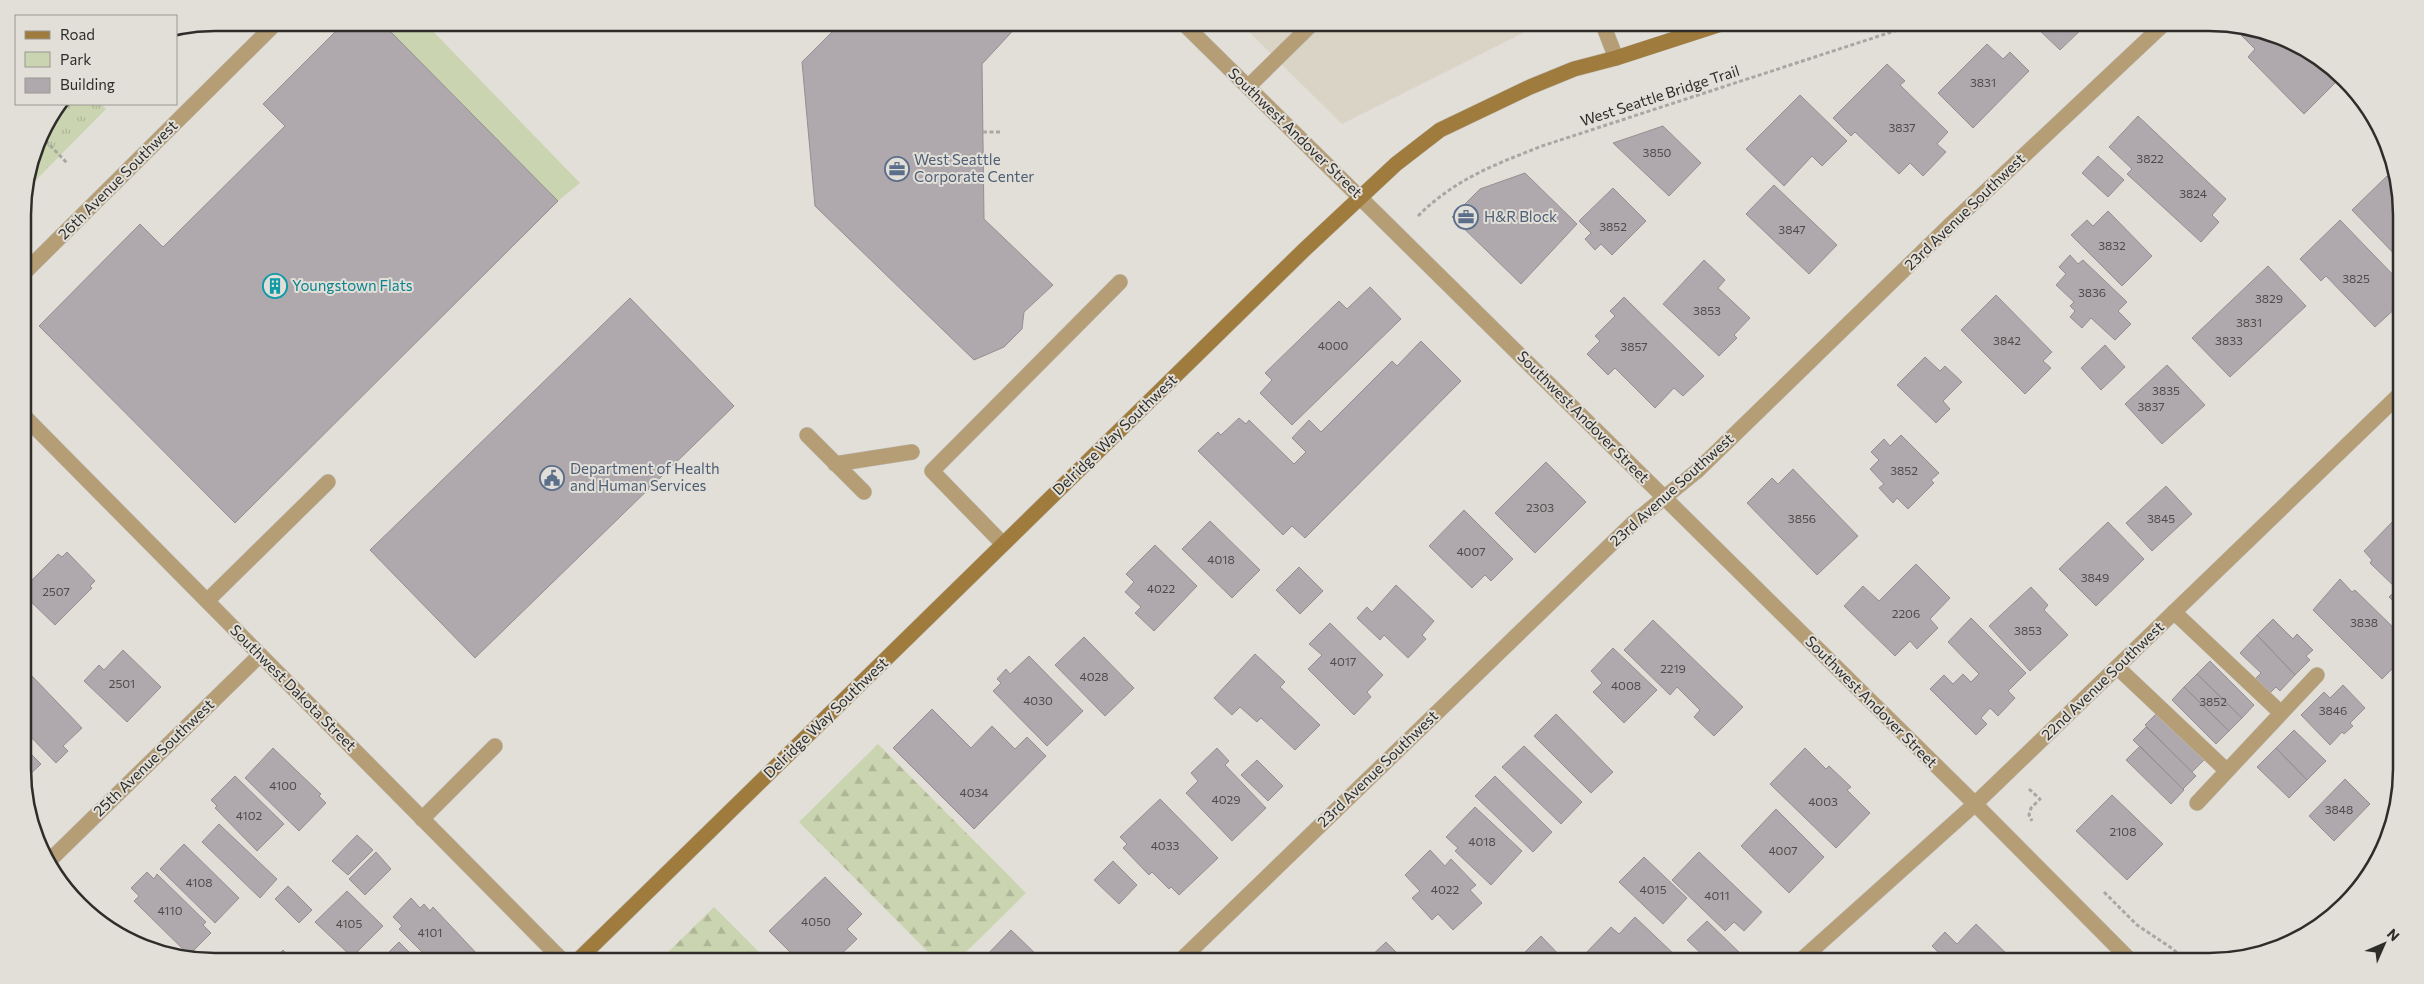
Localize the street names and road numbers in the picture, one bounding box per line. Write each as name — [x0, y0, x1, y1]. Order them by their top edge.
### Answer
street label: West Seattle Bridge Trail — [1578, 61, 1741, 129]
street label: Southwest Andover Street — [1225, 64, 1366, 201]
street label: 26th Avenue Southwest — [54, 116, 181, 243]
street label: 23rd Avenue Southwest — [1900, 149, 2028, 273]
street label: Southwest Andover Street — [1514, 347, 1653, 486]
street label: Delridge Way Southwest — [1048, 370, 1180, 498]
street label: 23rd Avenue Southwest — [1606, 429, 1737, 550]
street label: 22nd Avenue Southwest — [2037, 617, 2167, 743]
street label: Southwest Dakota Street — [227, 620, 361, 754]
street label: Southwest Andover Street — [1802, 632, 1941, 771]
street label: Delridge Way Southwest — [759, 653, 891, 781]
street label: 25th Avenue Southwest — [89, 695, 217, 820]
street label: 23rd Avenue Southwest — [1313, 706, 1441, 830]

